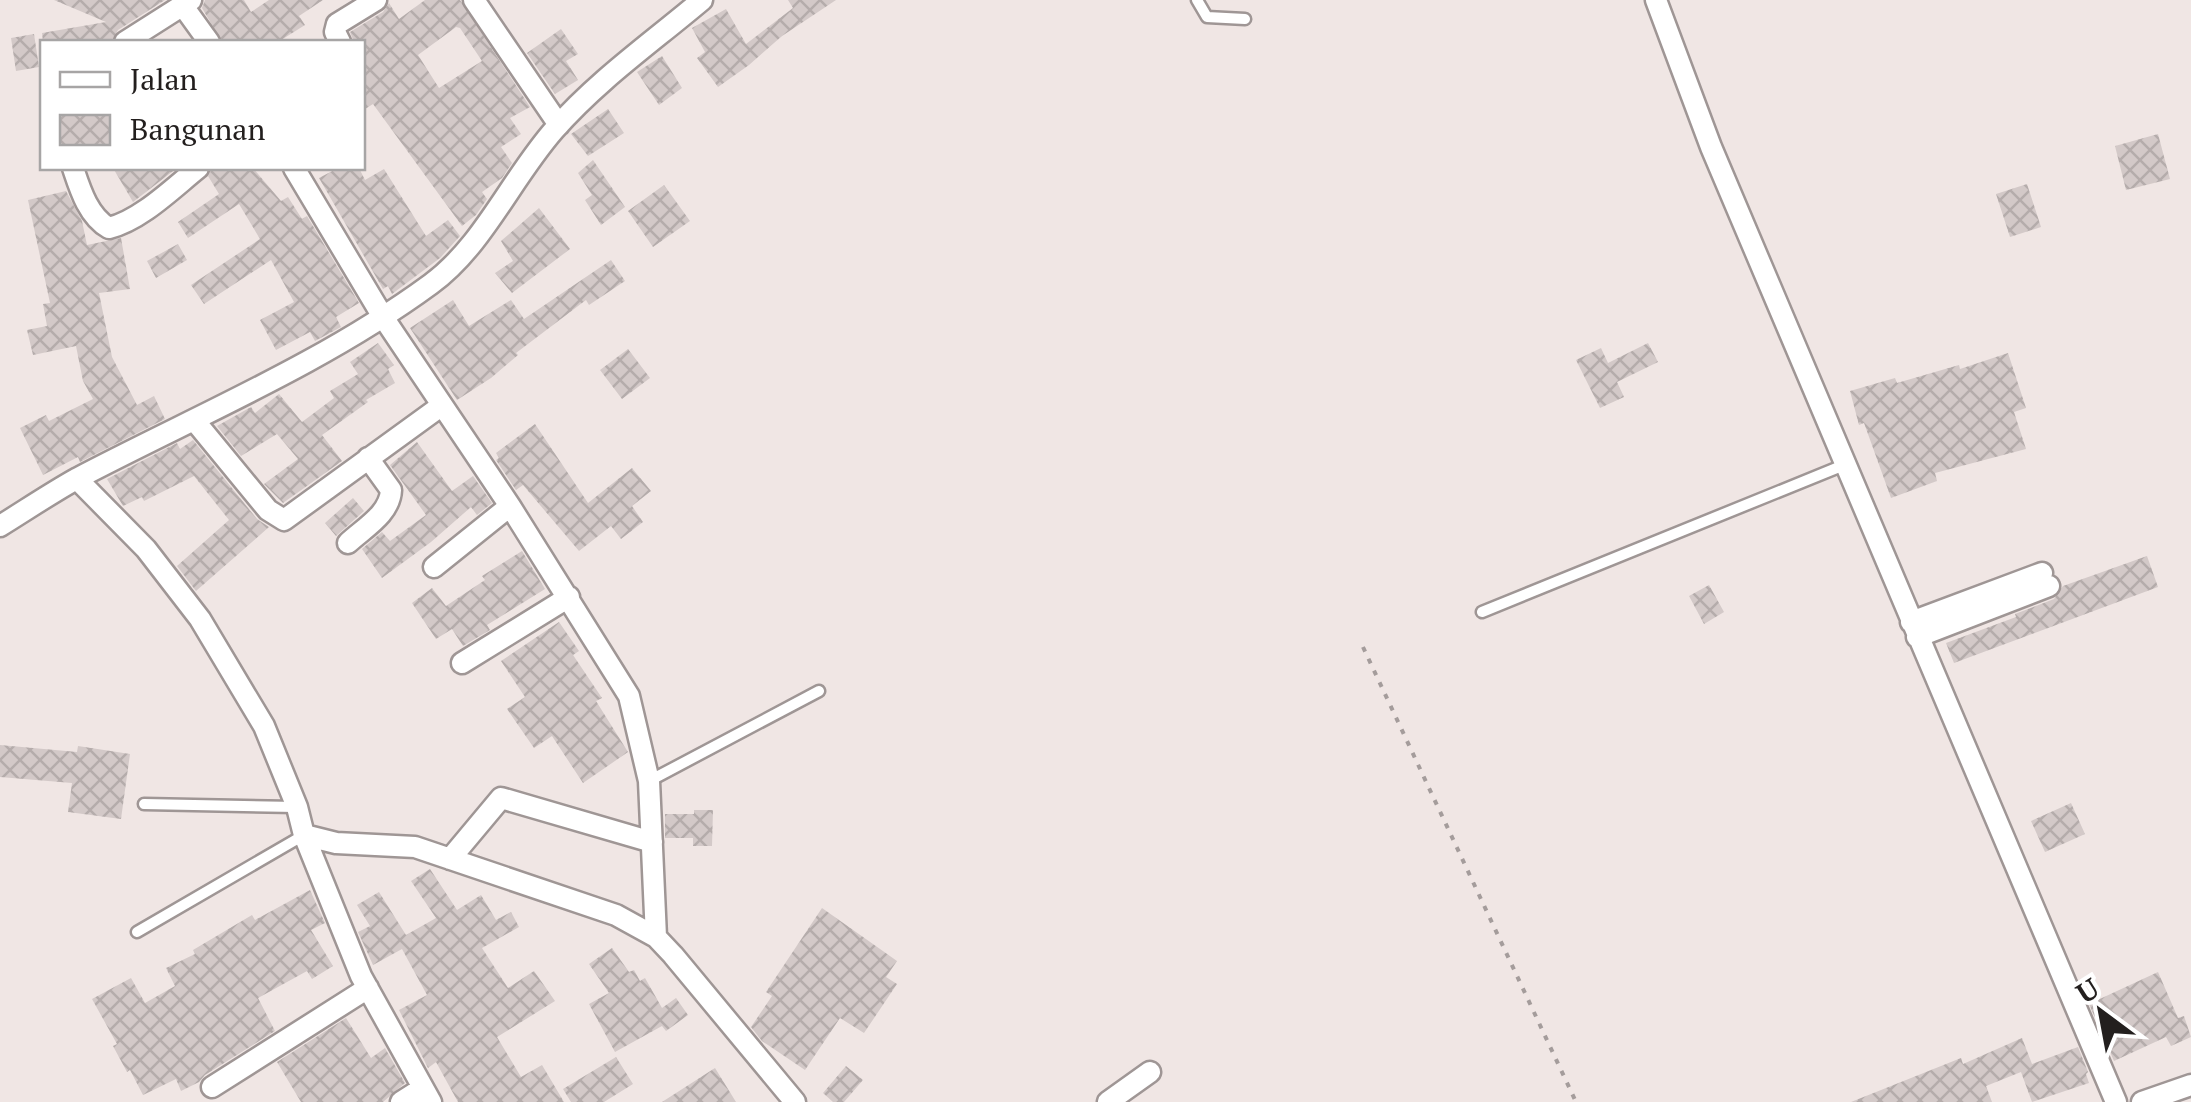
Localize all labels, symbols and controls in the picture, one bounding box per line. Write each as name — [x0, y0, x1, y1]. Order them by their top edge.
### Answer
legend — [40, 40, 365, 170]
text: Jalan — [130, 59, 198, 99]
text: Bangunan — [130, 109, 265, 149]
north arrow — [2051, 962, 2151, 1062]
text: U — [2069, 969, 2106, 1011]

